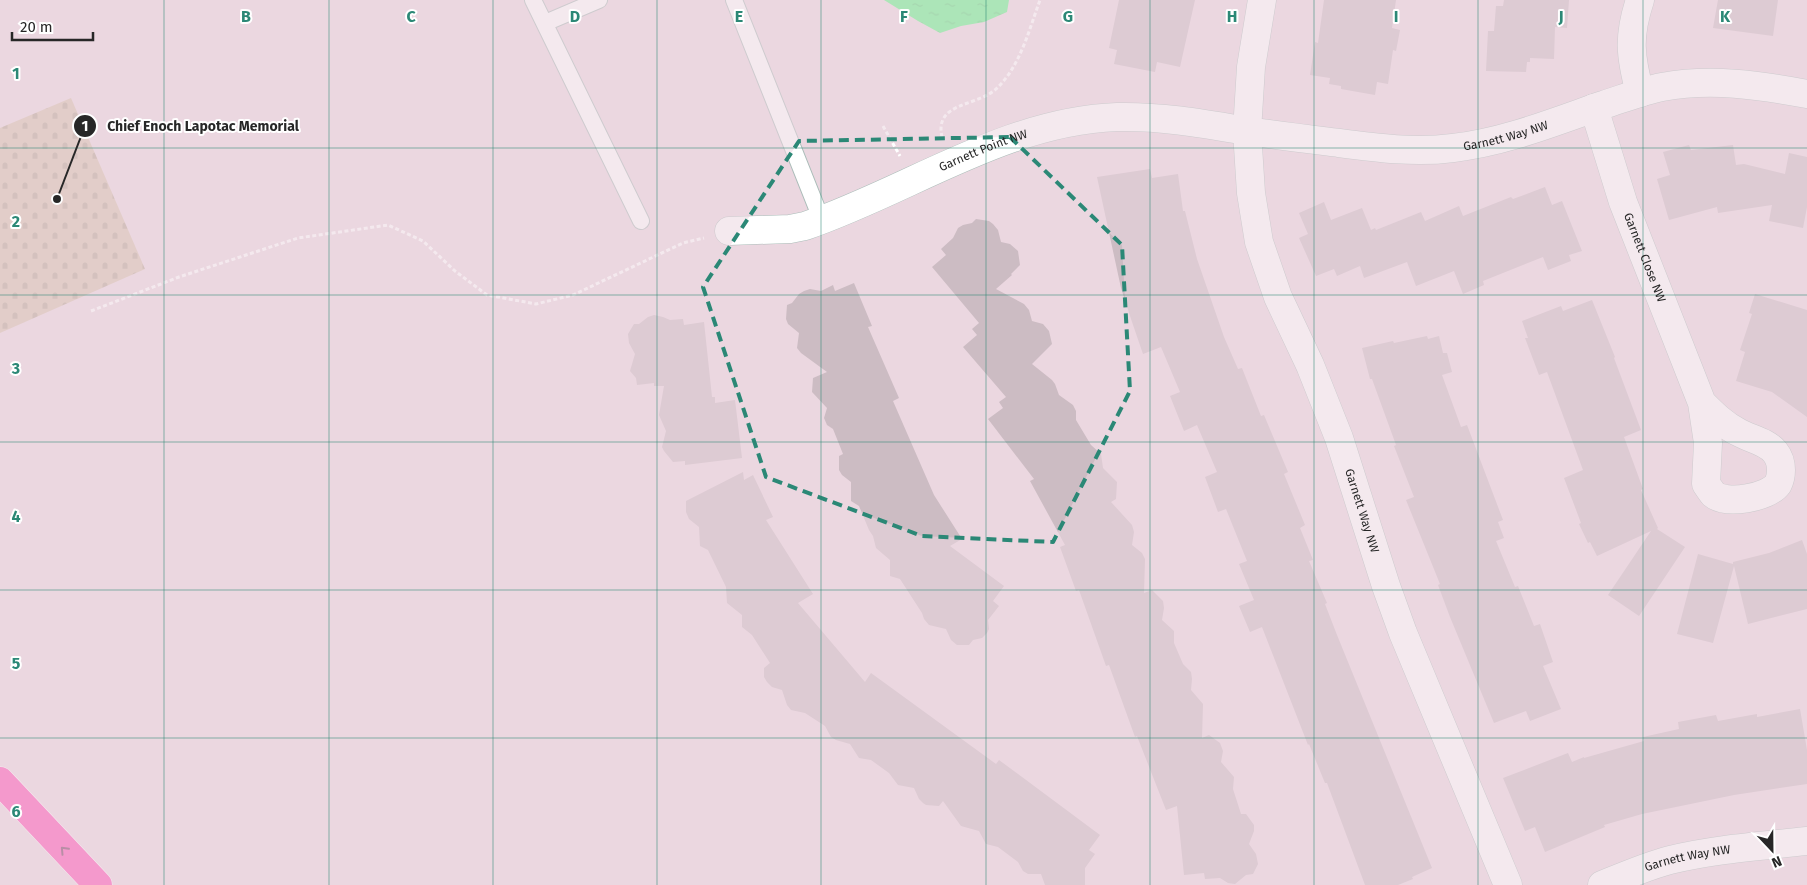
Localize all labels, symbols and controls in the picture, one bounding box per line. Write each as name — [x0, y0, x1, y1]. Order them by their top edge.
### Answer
text: B — [241, 7, 251, 26]
text: C — [406, 7, 416, 26]
text: D — [570, 7, 580, 26]
text: E — [735, 7, 743, 26]
text: F — [900, 7, 908, 26]
text: G — [1063, 7, 1073, 26]
text: H — [1227, 7, 1237, 26]
text: I — [1394, 7, 1398, 26]
text: J — [1557, 7, 1564, 26]
text: K — [1720, 7, 1731, 26]
scale bar — [12, 10, 94, 42]
text: 20 m — [20, 18, 53, 36]
text: 1 — [12, 64, 20, 83]
callout: Chief Enoch Lapotac Memorial — [73, 111, 309, 140]
text: 1 — [82, 117, 88, 135]
text: Chief Enoch Lapotac Memorial — [107, 118, 300, 135]
street label: Garnett Way NW — [1462, 118, 1550, 154]
street label: Garnett Point NW — [937, 127, 1029, 174]
street label: Garnett Close NW — [1621, 211, 1669, 304]
text: 2 — [12, 212, 20, 231]
text: 3 — [11, 359, 20, 378]
street label: Garnett Way NW — [1342, 467, 1382, 555]
text: 4 — [11, 507, 21, 526]
text: 5 — [12, 654, 21, 673]
text: 6 — [11, 802, 21, 821]
north arrow — [1747, 825, 1797, 875]
street label: Garnett Way NW — [1643, 842, 1731, 874]
one-way arrow — [61, 846, 70, 855]
text: N — [1769, 852, 1784, 871]

